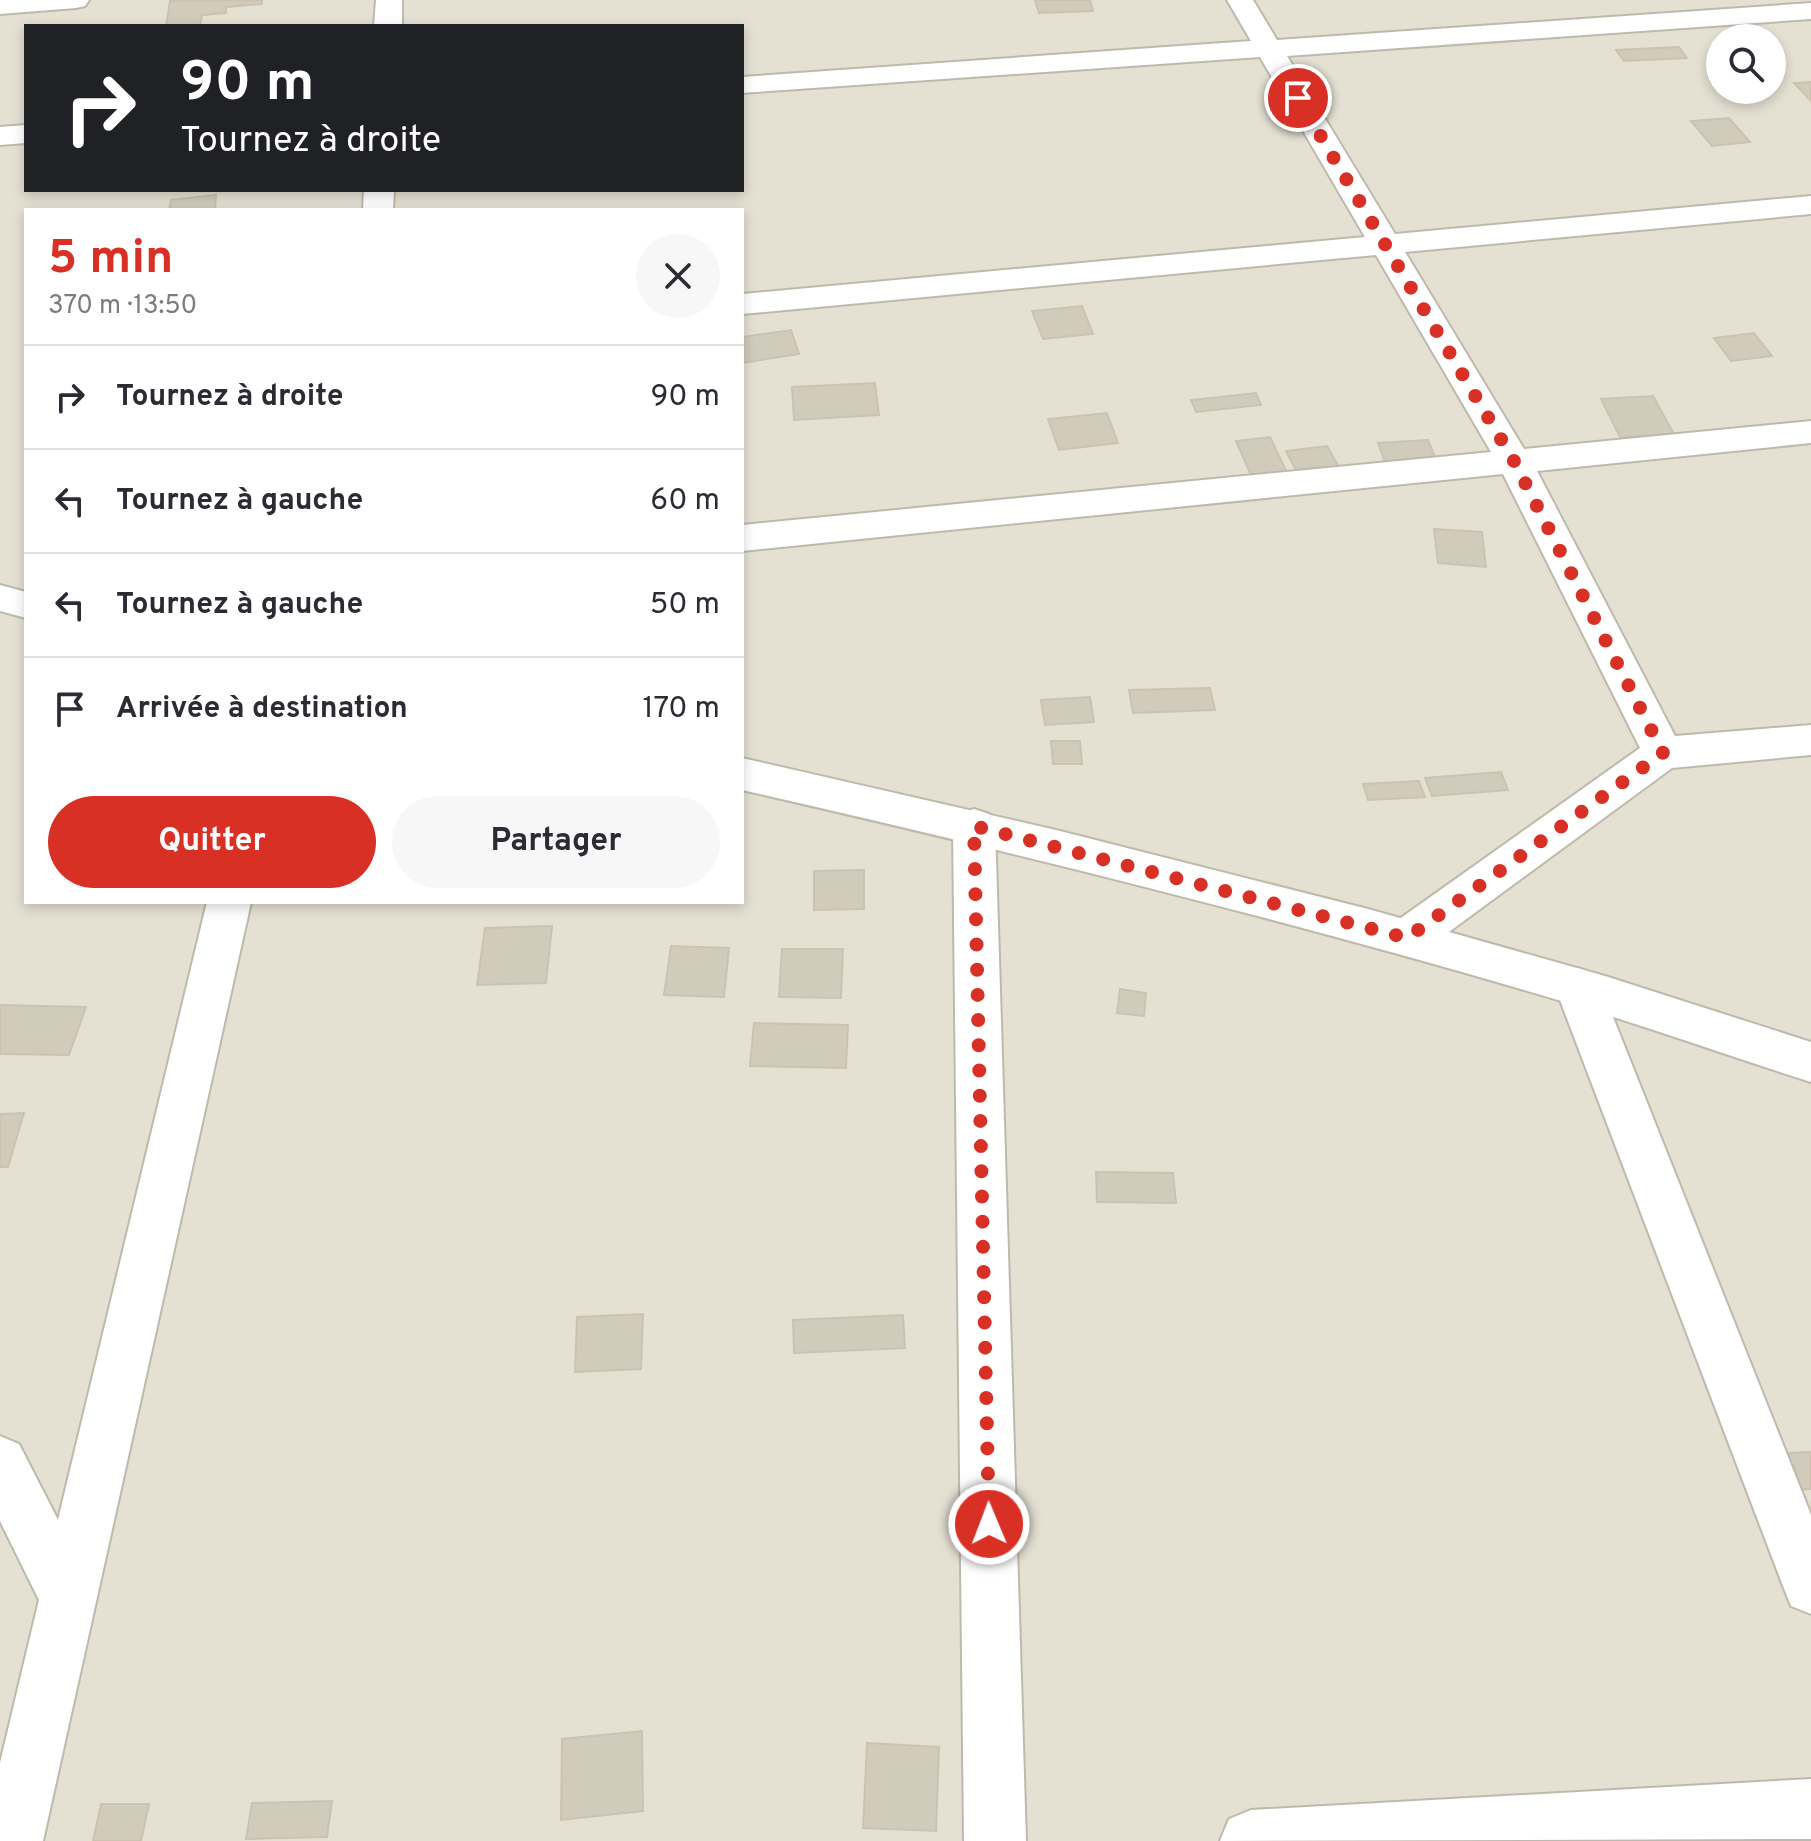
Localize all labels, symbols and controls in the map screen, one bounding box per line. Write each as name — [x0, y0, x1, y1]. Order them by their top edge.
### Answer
map controls — [1706, 24, 1786, 104]
button: search — [1706, 24, 1786, 104]
text: 90 m — [180, 50, 315, 120]
icon: right — [48, 56, 152, 160]
pin — [1264, 64, 1332, 132]
icon: arrive — [1276, 76, 1320, 120]
text: Tournez à droite — [180, 119, 441, 165]
text: 5 min — [48, 230, 173, 290]
button: close — [636, 234, 720, 318]
text: 370 m · 13:50 — [48, 290, 197, 323]
icon: right — [48, 375, 92, 419]
text: Tournez à droite — [116, 379, 344, 416]
text: 90 m — [651, 379, 720, 416]
icon: left — [48, 479, 92, 523]
text: Tournez à gauche — [116, 483, 363, 520]
text: 60 m — [650, 483, 720, 520]
icon: left — [48, 583, 92, 627]
text: Tournez à gauche — [116, 587, 363, 624]
text: 50 m — [650, 587, 720, 624]
icon: arrive — [48, 687, 92, 731]
text: Arrivée à destination — [116, 691, 408, 728]
text: 170 m — [642, 691, 720, 728]
button: Quitter — [48, 796, 376, 888]
button: Partager — [392, 796, 720, 888]
position arrow — [947, 1482, 1031, 1566]

